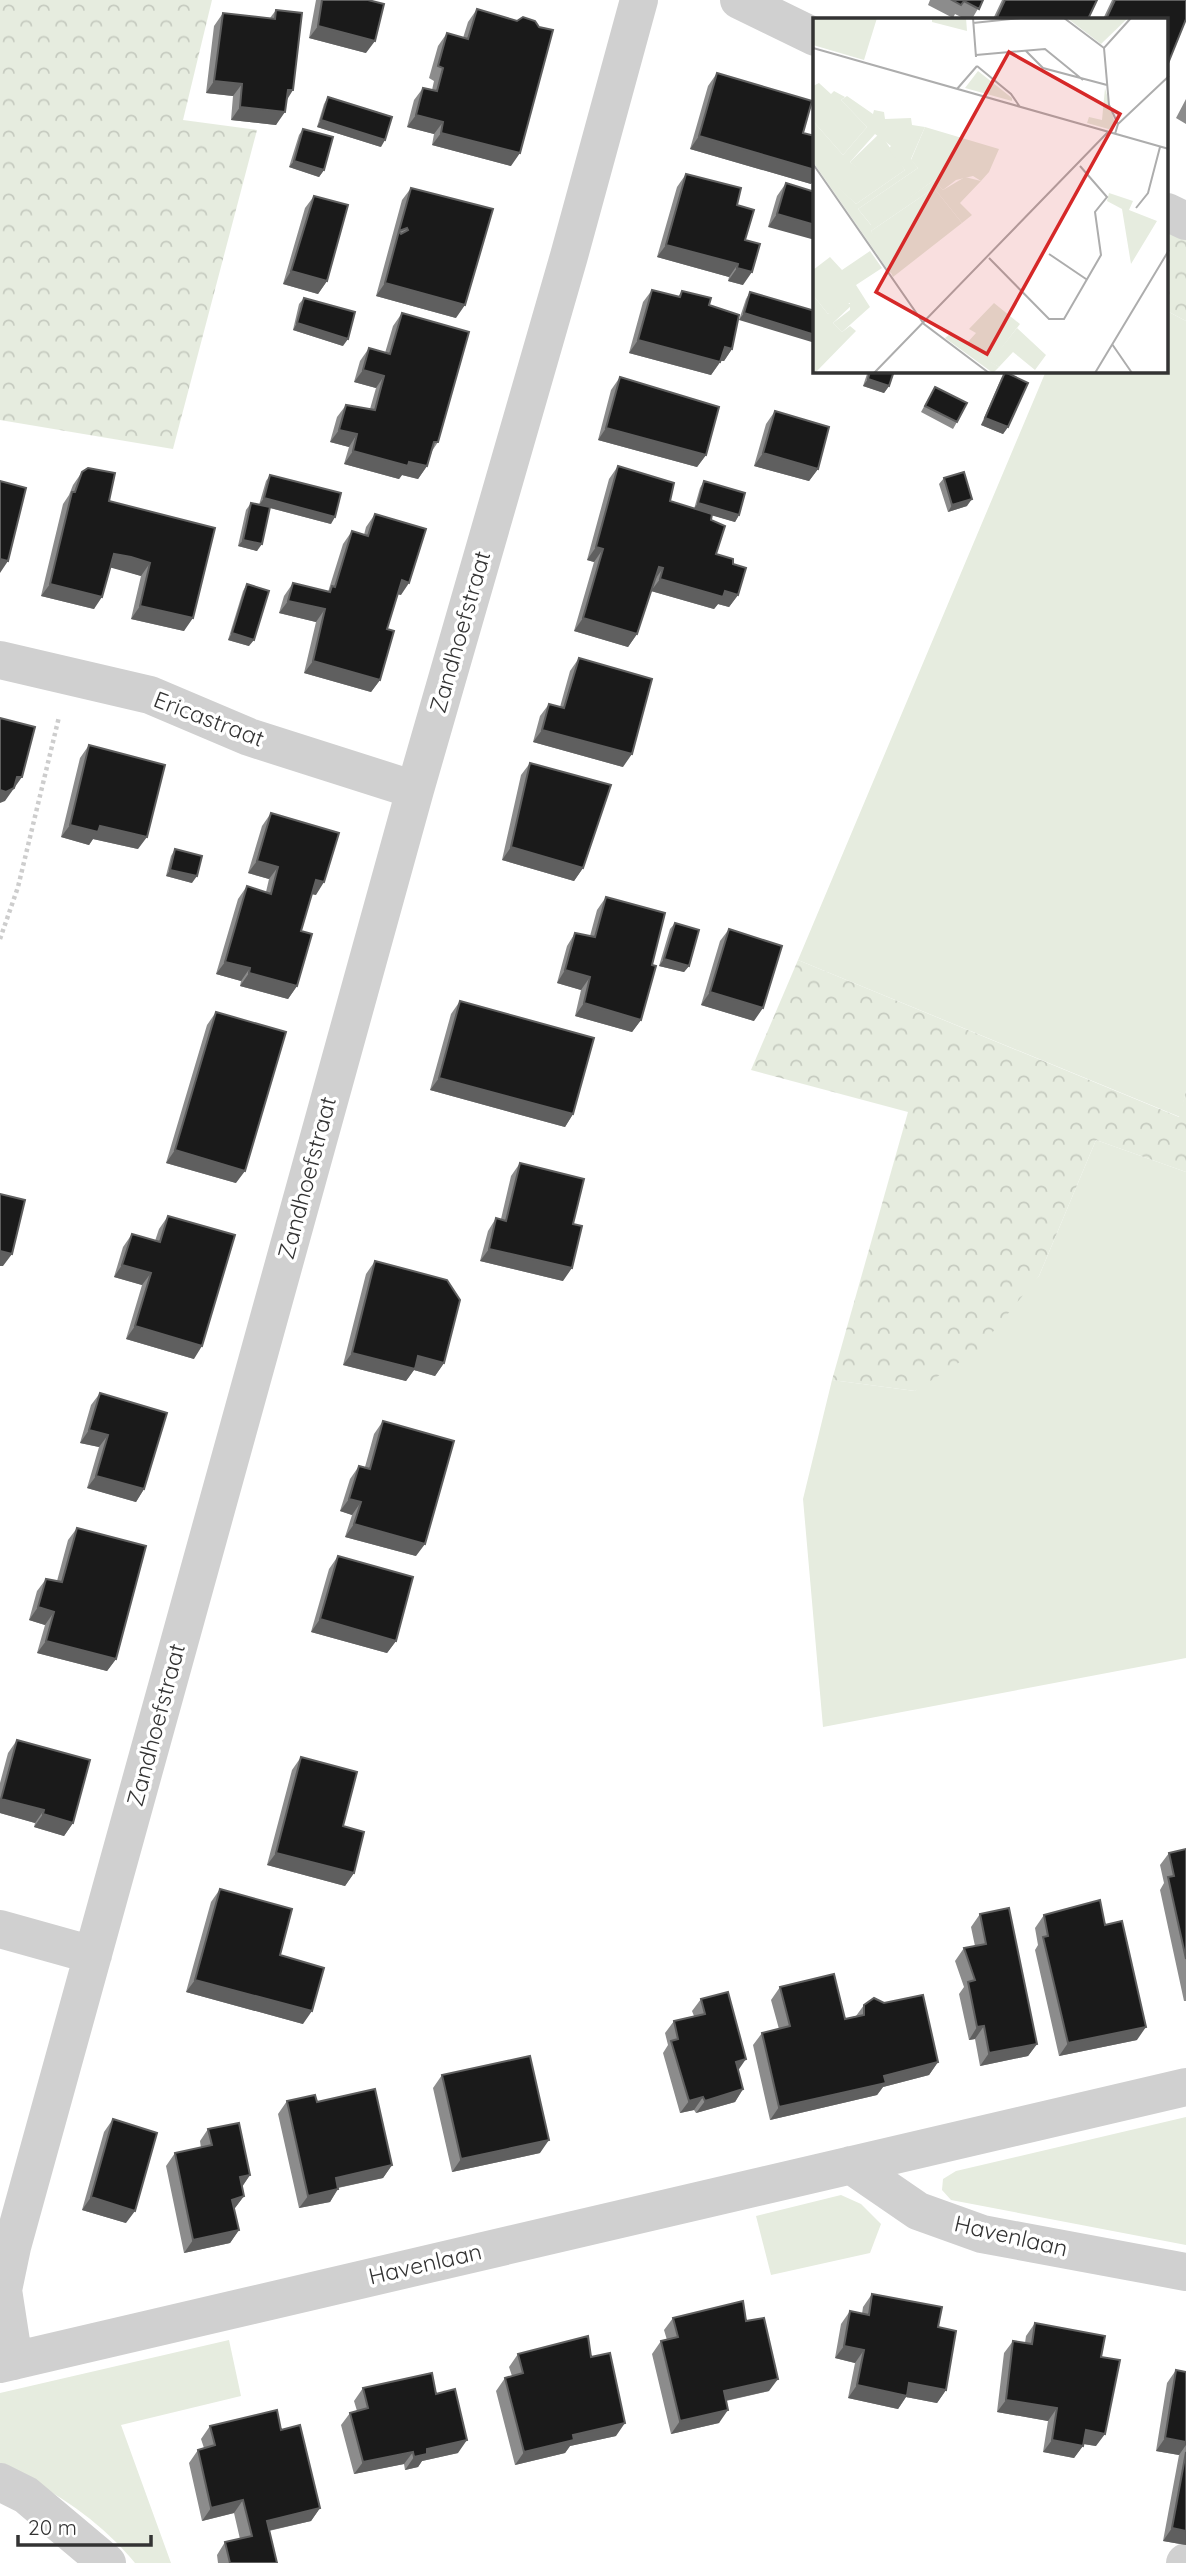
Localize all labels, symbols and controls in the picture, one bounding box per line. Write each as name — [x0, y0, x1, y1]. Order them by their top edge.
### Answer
inset map — [813, 18, 1168, 373]
street label: Zandhoefstraat — [423, 547, 497, 716]
street label: Ericastraat — [150, 684, 269, 753]
street label: Zandhoefstraat — [271, 1093, 342, 1262]
street label: Zandhoefstraat — [120, 1640, 191, 1809]
street label: Havenlaan — [952, 2208, 1071, 2263]
street label: Havenlaan — [365, 2236, 484, 2291]
scale bar — [18, 2504, 150, 2548]
text: 20 m — [28, 2514, 77, 2540]

